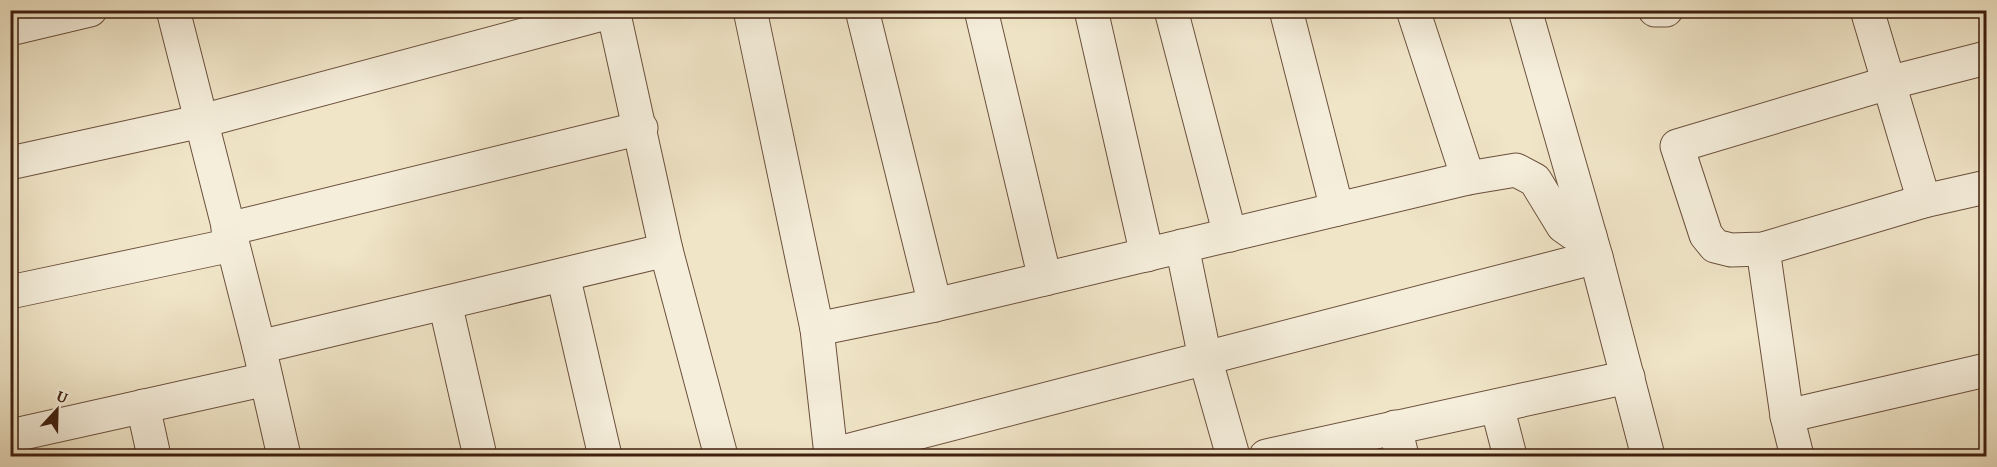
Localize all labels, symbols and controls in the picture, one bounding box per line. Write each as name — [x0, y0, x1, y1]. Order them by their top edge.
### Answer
north arrow — [27, 380, 87, 440]
text: U — [53, 383, 72, 409]

